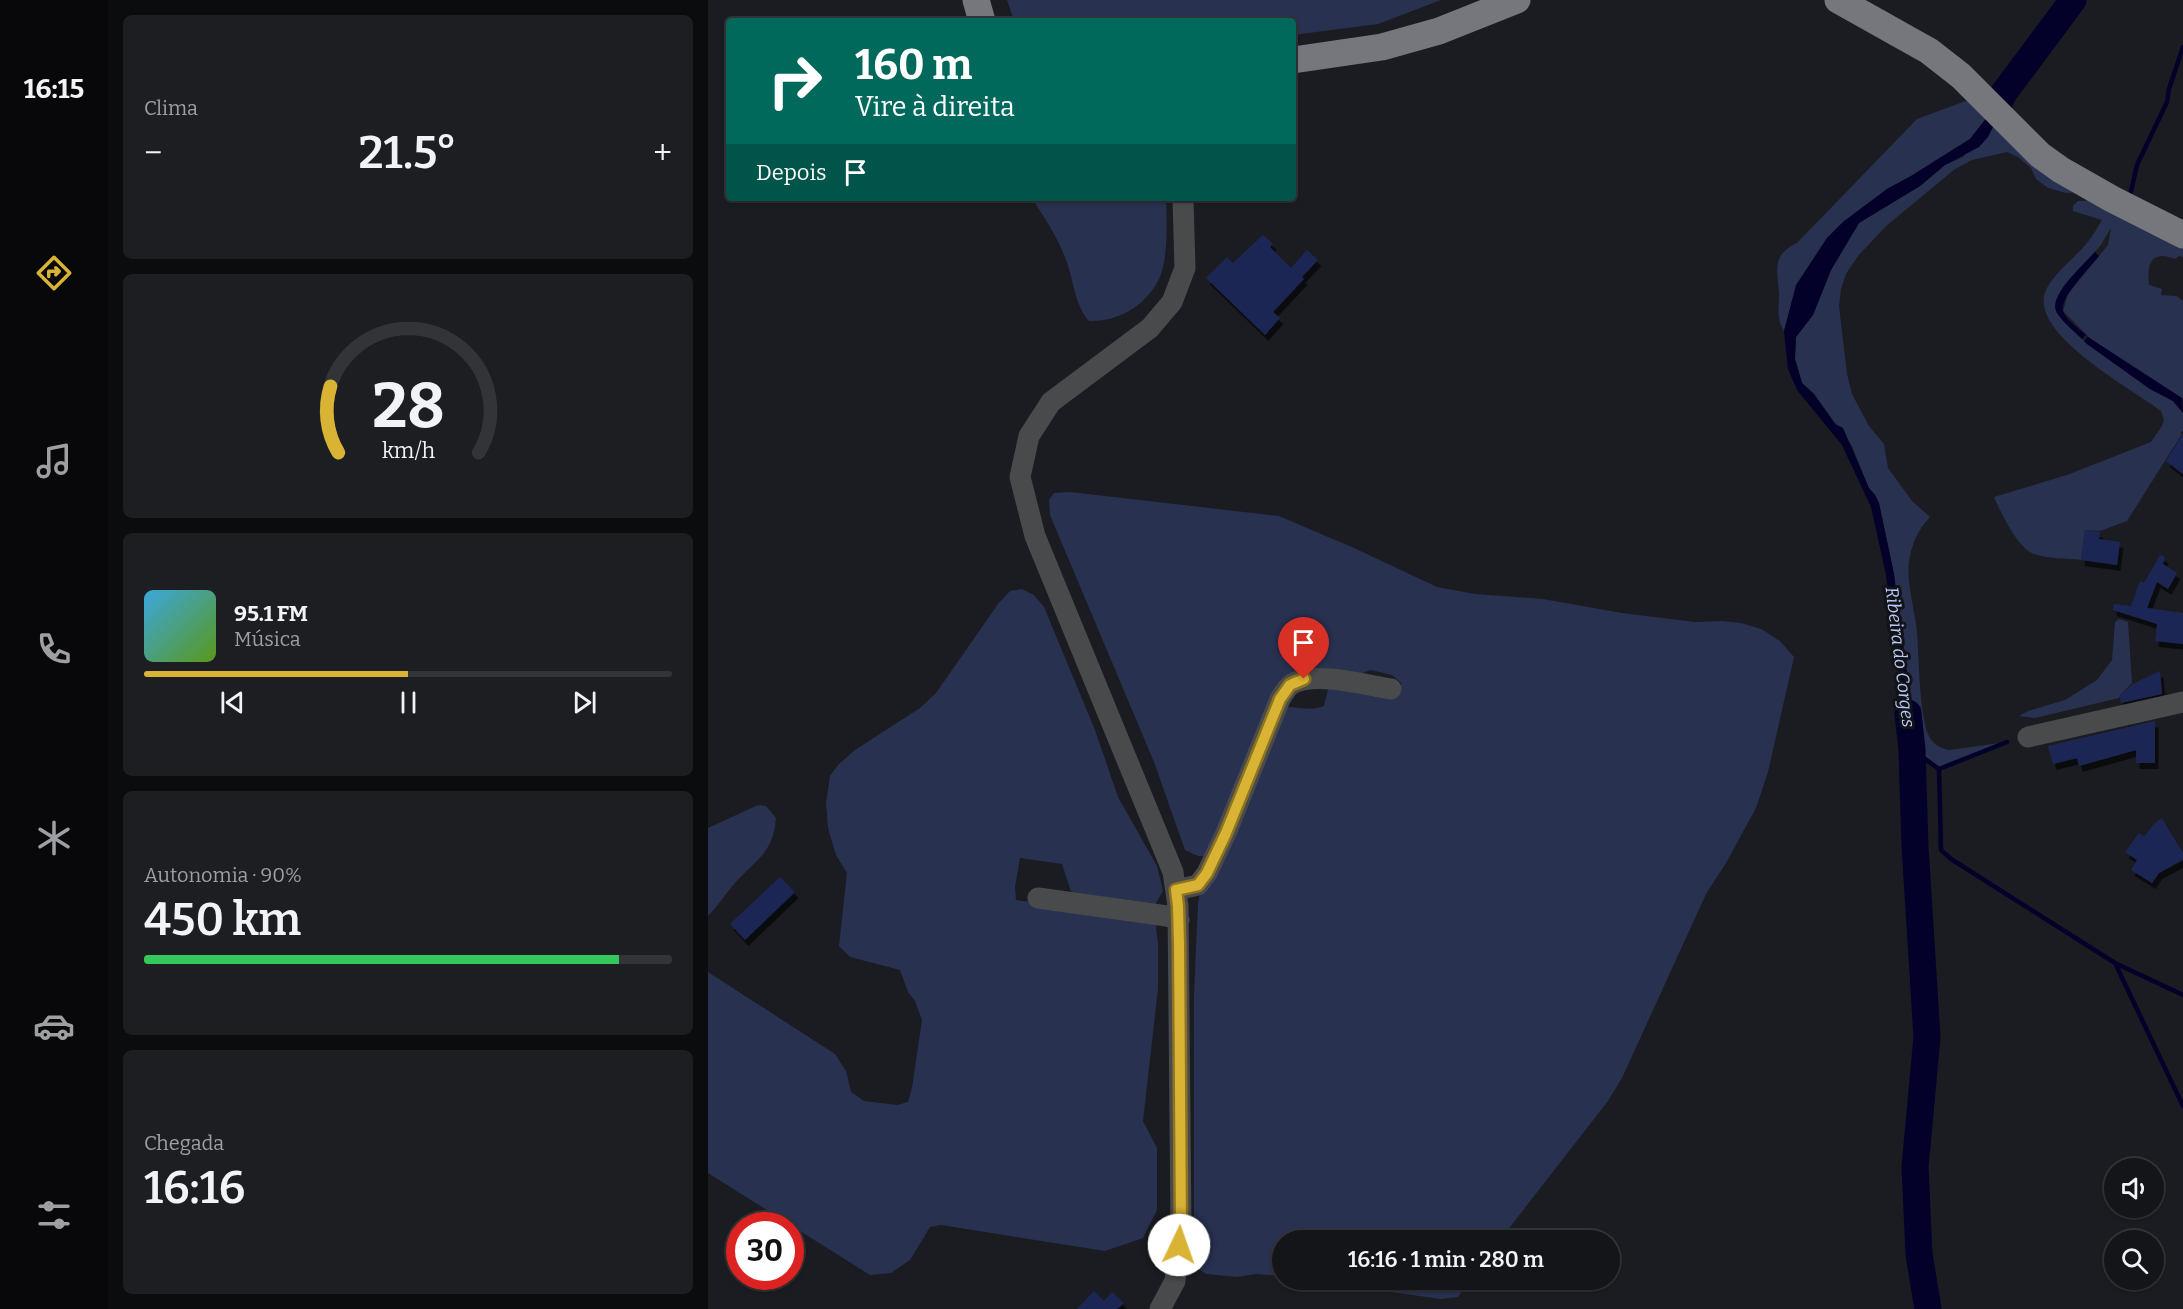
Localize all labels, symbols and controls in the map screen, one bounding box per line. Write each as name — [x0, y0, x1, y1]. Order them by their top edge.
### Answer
text: 160 m — [855, 40, 972, 90]
icon: right — [756, 42, 834, 120]
text: 16:15 — [24, 73, 84, 105]
text: Vire à direita — [855, 91, 1015, 123]
text: Clima — [144, 96, 198, 120]
text: 21.5° — [359, 126, 457, 180]
text: − — [144, 133, 162, 173]
text: + — [653, 133, 672, 173]
icon: arrive — [839, 156, 872, 189]
text: Depois — [756, 159, 827, 186]
icon: directions — [33, 252, 75, 294]
text: 28 — [372, 369, 444, 444]
text: km/h — [381, 438, 435, 464]
icon: music — [33, 440, 75, 482]
water label: Ribeira do Corges — [1880, 585, 1920, 729]
text: 95.1 FM — [234, 600, 308, 627]
pin — [1278, 617, 1329, 679]
icon: arrive — [1287, 626, 1320, 659]
text: Música — [234, 627, 301, 651]
icon: phone — [33, 628, 75, 670]
icon: previous — [216, 686, 249, 719]
icon: pause — [392, 686, 425, 719]
icon: next — [568, 686, 601, 719]
icon: climate — [33, 817, 75, 859]
text: Autonomia · 90% — [144, 863, 302, 887]
text: 450 km — [144, 893, 301, 947]
icon: car — [33, 1005, 75, 1047]
text: Chegada — [144, 1131, 224, 1155]
map controls — [2104, 1158, 2164, 1290]
button: sound — [2104, 1158, 2164, 1218]
text: 16:16 — [144, 1161, 245, 1215]
icon: filters — [33, 1194, 75, 1236]
speed limit sign: 30 — [726, 1212, 804, 1290]
position arrow — [1147, 1213, 1211, 1277]
button: search — [2104, 1230, 2164, 1290]
text: 16:16 · 1 min · 280 m — [1348, 1246, 1544, 1273]

